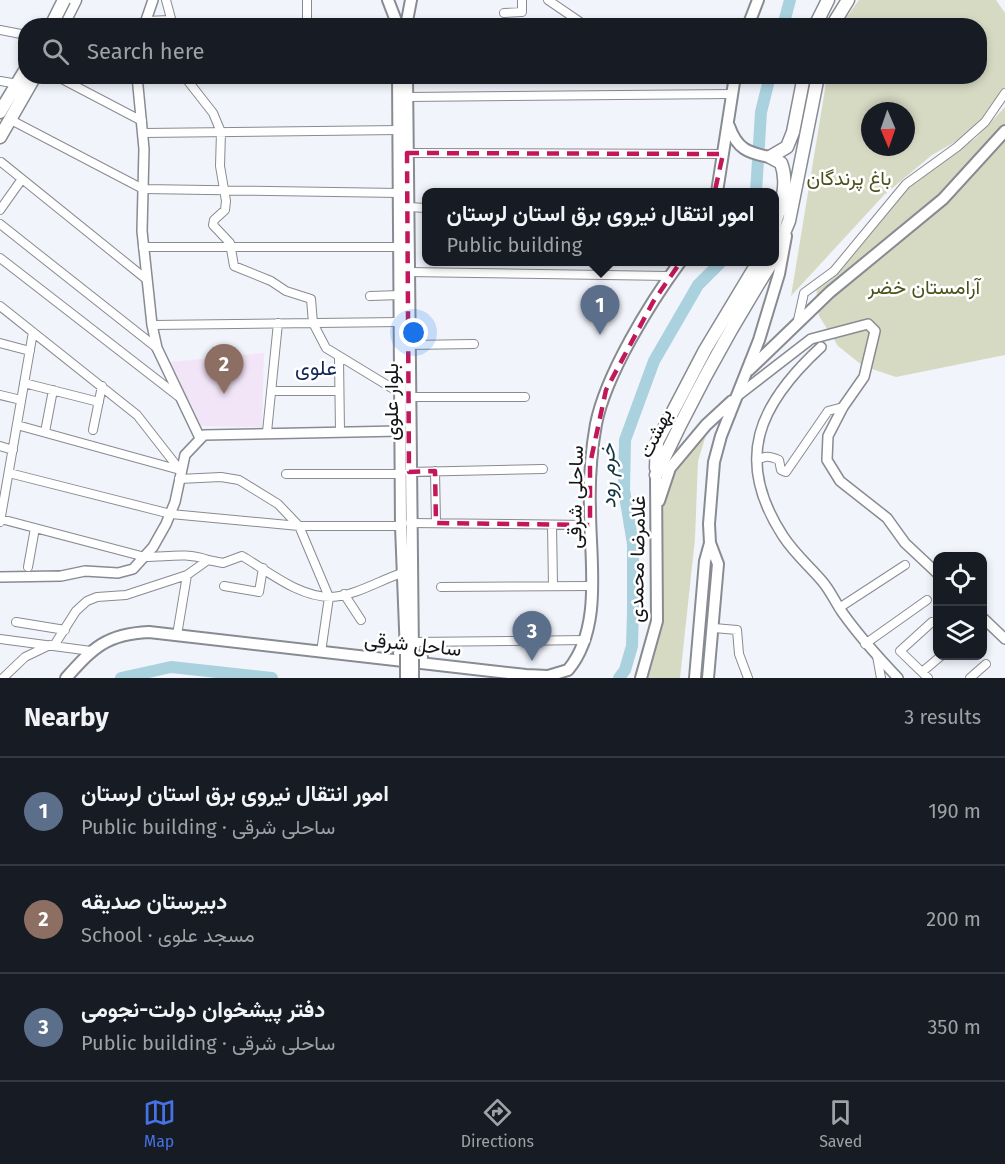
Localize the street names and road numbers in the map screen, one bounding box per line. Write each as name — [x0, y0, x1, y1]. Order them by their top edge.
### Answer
street label: بلوار علوی — [379, 363, 404, 441]
street label: بهشت — [633, 405, 678, 462]
street label: ساحلی شرقی — [562, 445, 589, 549]
street label: غلامرضا محمدی — [624, 495, 651, 623]
street label: ساحل شرقی — [363, 627, 463, 662]

